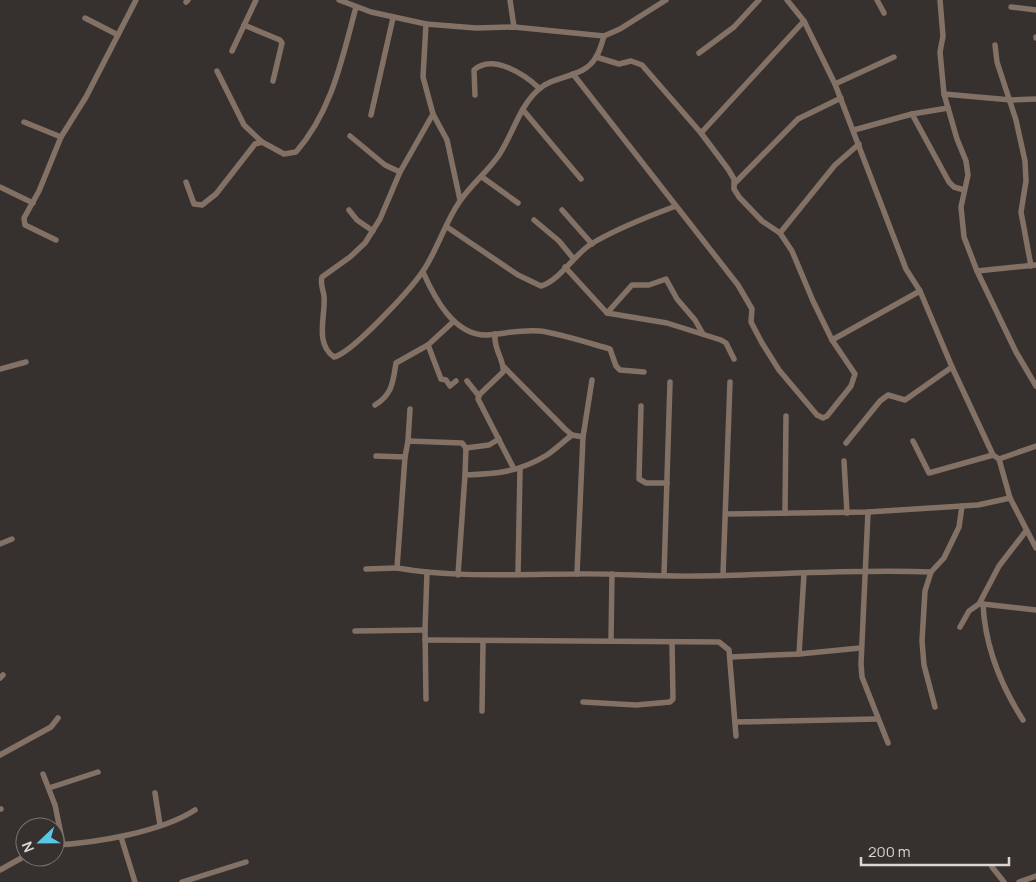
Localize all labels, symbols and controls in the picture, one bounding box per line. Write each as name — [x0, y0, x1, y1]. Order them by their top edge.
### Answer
north arrow — [15, 817, 65, 867]
scale bar — [861, 834, 1008, 866]
text: N — [17, 839, 38, 855]
text: 200 m — [868, 841, 911, 862]

